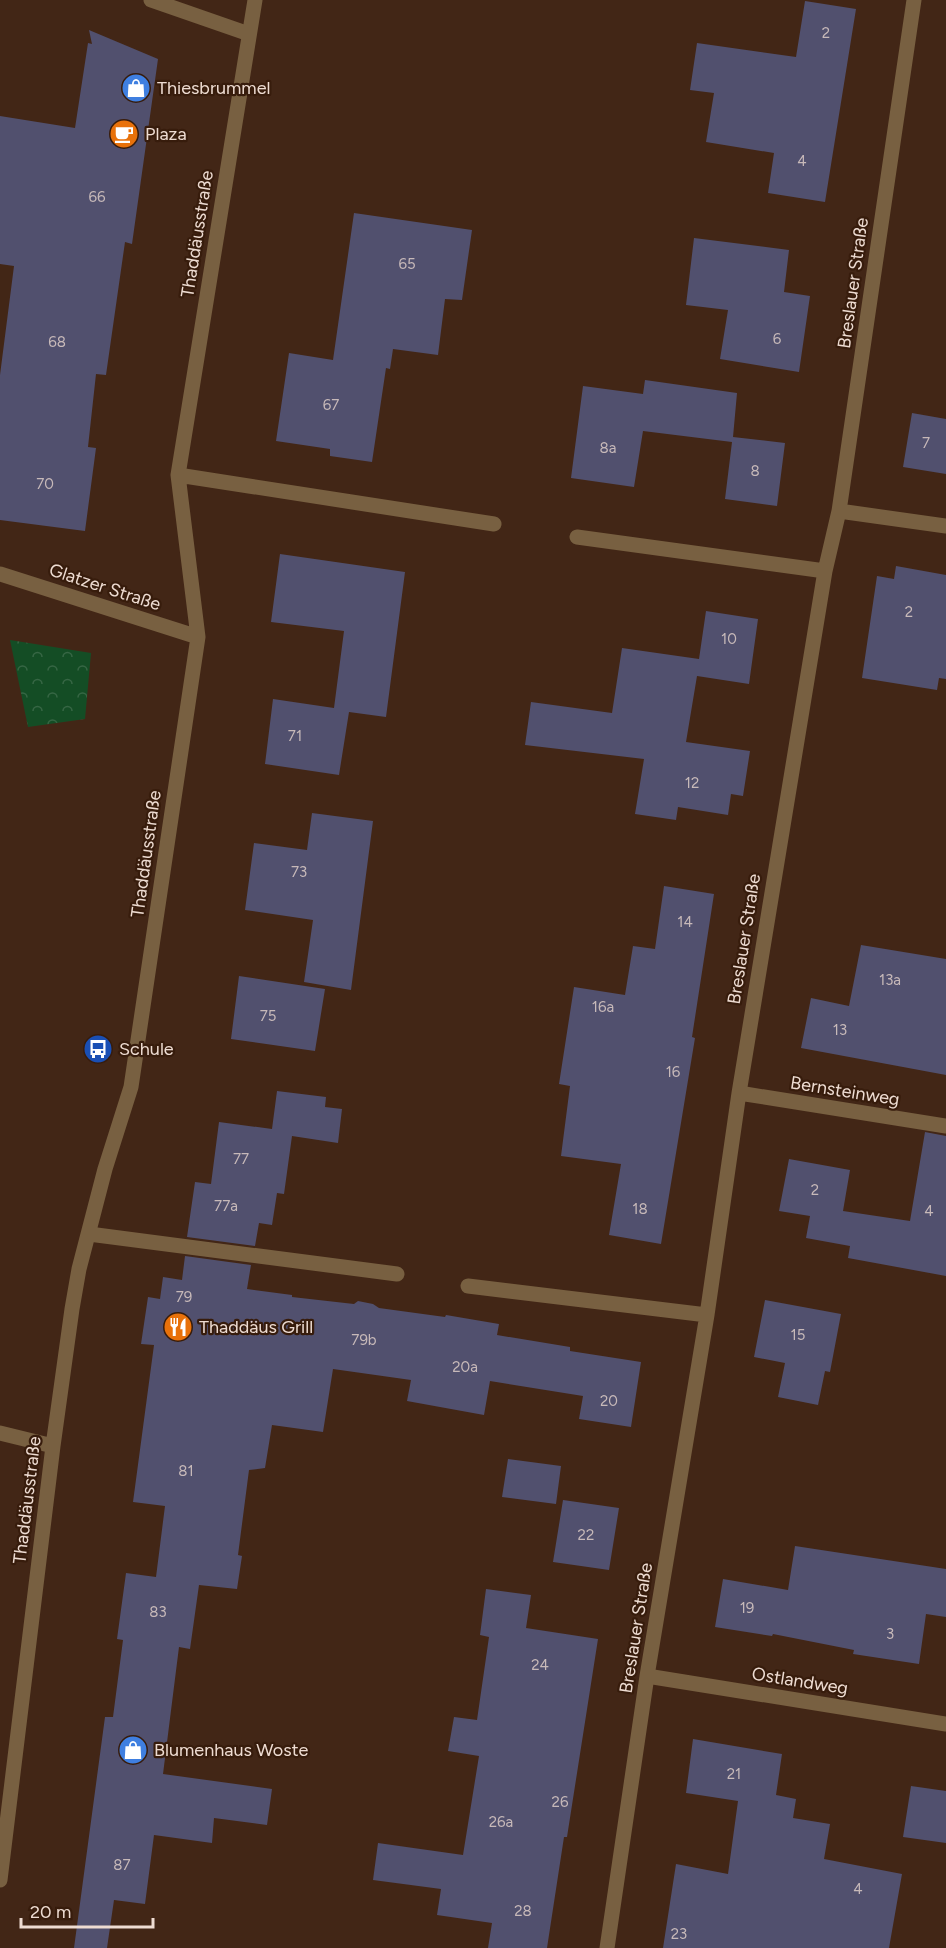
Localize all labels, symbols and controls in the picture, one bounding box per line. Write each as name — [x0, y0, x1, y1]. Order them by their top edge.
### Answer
house number: 2 — [822, 24, 830, 42]
shop icon: Thiesbrummel — [120, 72, 152, 104]
place label: Thiesbrummel — [157, 77, 270, 99]
cafe icon: Plaza — [108, 118, 140, 150]
place label: Plaza — [145, 123, 187, 145]
house number: 4 — [797, 152, 807, 170]
street label: Thaddäusstraße — [176, 169, 218, 299]
house number: 66 — [89, 188, 106, 206]
street label: Breslauer Straße — [833, 216, 873, 350]
house number: 65 — [398, 255, 416, 273]
house number: 6 — [773, 330, 782, 348]
house number: 68 — [48, 333, 66, 351]
house number: 67 — [323, 396, 339, 414]
house number: 7 — [922, 434, 930, 452]
house number: 8a — [600, 439, 616, 457]
house number: 8 — [750, 462, 760, 480]
house number: 70 — [36, 475, 54, 493]
street label: Glatzer Straße — [46, 559, 164, 615]
house number: 2 — [905, 603, 913, 621]
house number: 10 — [721, 630, 737, 648]
house number: 71 — [288, 727, 302, 745]
house number: 12 — [685, 774, 699, 792]
street label: Thaddäusstraße — [126, 789, 166, 919]
house number: 73 — [291, 863, 307, 881]
street label: Breslauer Straße — [723, 872, 765, 1006]
house number: 14 — [677, 913, 693, 931]
house number: 13a — [879, 971, 901, 989]
house number: 16a — [592, 998, 614, 1016]
house number: 75 — [260, 1007, 276, 1025]
house number: 13 — [833, 1021, 847, 1039]
bus stop icon: Schule — [82, 1033, 114, 1065]
place label: Schule — [119, 1038, 174, 1060]
house number: 16 — [666, 1063, 681, 1081]
street label: Bernsteinweg — [789, 1072, 901, 1110]
house number: 77 — [233, 1150, 249, 1168]
house number: 2 — [811, 1181, 819, 1199]
house number: 77a — [214, 1197, 238, 1215]
house number: 18 — [632, 1200, 648, 1218]
house number: 4 — [924, 1202, 934, 1220]
house number: 79 — [176, 1288, 192, 1306]
restaurant icon: Thaddäus Grill — [162, 1311, 194, 1343]
place label: Thaddäus Grill — [199, 1316, 313, 1338]
house number: 15 — [791, 1326, 805, 1344]
house number: 79b — [351, 1331, 377, 1349]
house number: 20a — [452, 1358, 478, 1376]
house number: 20 — [600, 1392, 618, 1410]
street label: Thaddäusstraße — [8, 1435, 46, 1565]
house number: 81 — [178, 1462, 194, 1480]
house number: 22 — [578, 1526, 594, 1544]
street label: Breslauer Straße — [615, 1561, 657, 1695]
house number: 19 — [740, 1599, 754, 1617]
house number: 83 — [149, 1603, 167, 1621]
house number: 3 — [886, 1625, 894, 1643]
house number: 24 — [531, 1656, 549, 1674]
street label: Ostlandweg — [750, 1663, 850, 1699]
shop icon: Blumenhaus Woste — [117, 1734, 149, 1766]
place label: Blumenhaus Woste — [154, 1739, 308, 1761]
house number: 21 — [727, 1765, 741, 1783]
house number: 26 — [552, 1793, 569, 1811]
house number: 26a — [489, 1813, 513, 1831]
house number: 87 — [113, 1856, 131, 1874]
house number: 4 — [853, 1880, 863, 1898]
scale bar — [21, 1891, 153, 1929]
text: 20 m — [30, 1901, 71, 1923]
house number: 28 — [514, 1902, 532, 1920]
house number: 23 — [671, 1925, 687, 1943]

